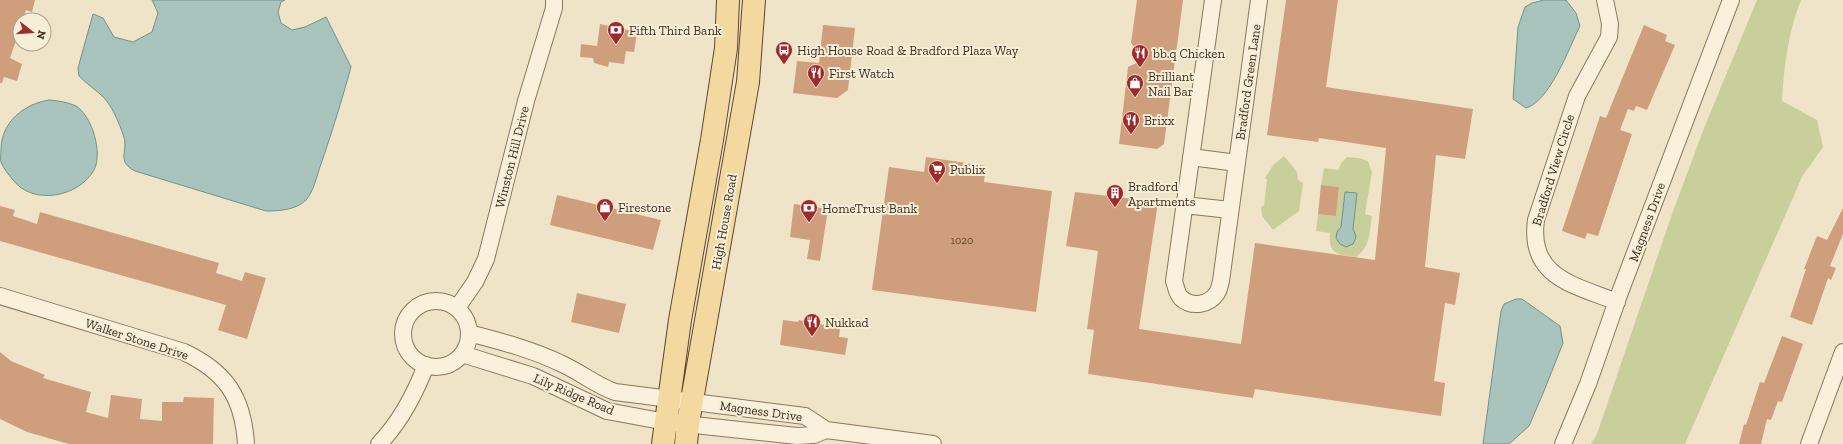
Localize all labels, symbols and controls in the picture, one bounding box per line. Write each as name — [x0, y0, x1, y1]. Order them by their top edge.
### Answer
north arrow — [12, 12, 52, 52]
bank icon: Fifth Third Bank — [606, 20, 626, 45]
place label: Fifth Third Bank — [629, 23, 722, 38]
street label: Bradford Green Lane — [1232, 23, 1264, 141]
text: N — [33, 29, 49, 41]
bus stop icon: High House Road & Bradford Plaza Way — [774, 40, 794, 65]
place label: High House Road & Bradford Plaza Way — [797, 43, 1019, 58]
restaurant icon: bb.q Chicken — [1130, 43, 1150, 68]
place label: bb.q Chicken — [1152, 46, 1225, 61]
restaurant icon: First Watch — [806, 63, 826, 88]
place label: First Watch — [829, 66, 895, 81]
place label: Brilliant Nail Bar — [1148, 69, 1194, 99]
shop icon: Brilliant Nail Bar — [1125, 73, 1145, 98]
street label: Winston Hill Drive — [492, 104, 532, 210]
restaurant icon: Brixx — [1121, 110, 1141, 135]
street label: Bradford View Circle — [1529, 112, 1577, 228]
place label: Brixx — [1144, 113, 1175, 128]
supermarket icon: Publix — [927, 159, 947, 184]
place label: Publix — [950, 162, 986, 177]
street label: High House Road — [708, 173, 740, 271]
place label: Bradford Apartments — [1128, 179, 1196, 209]
street label: Magness Drive — [1626, 180, 1668, 264]
building icon: Bradford Apartments — [1105, 183, 1125, 208]
shop icon: Firestone — [595, 197, 615, 222]
bank icon: HomeTrust Bank — [799, 198, 819, 223]
place label: Firestone — [618, 200, 671, 215]
place label: HomeTrust Bank — [822, 201, 917, 216]
house number: 1020 — [951, 234, 973, 247]
restaurant icon: Nukkad — [802, 312, 822, 337]
street label: Walker Stone Drive — [83, 315, 191, 363]
place label: Nukkad — [825, 315, 869, 330]
street label: Lily Ridge Road — [531, 370, 617, 418]
street label: Magness Drive — [719, 398, 803, 424]

